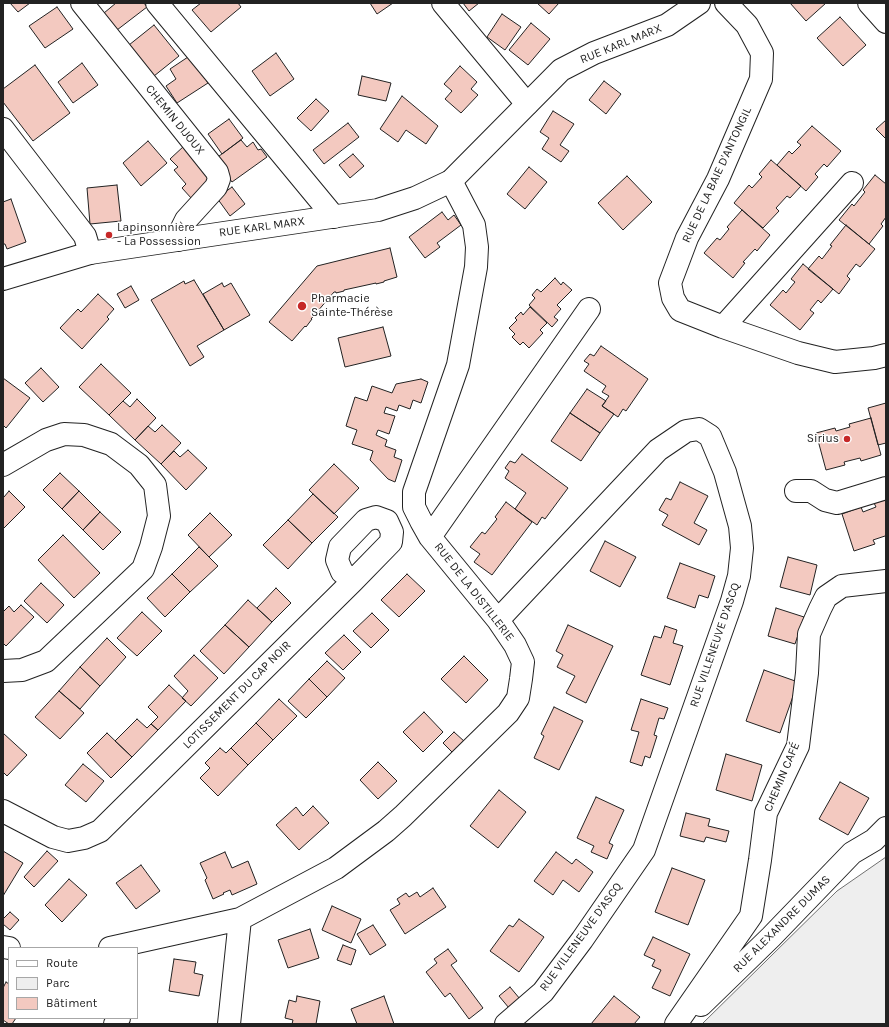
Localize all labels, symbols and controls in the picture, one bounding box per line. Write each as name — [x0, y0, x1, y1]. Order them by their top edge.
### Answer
street label: RUE KARL MARX — [578, 21, 664, 67]
street label: CHEMIN DIJOUX — [142, 82, 208, 158]
street label: RUE DE LA BAIE D'ANTONGIL — [679, 105, 755, 245]
street label: RUE KARL MARX — [218, 214, 306, 240]
place label: Lapinsonnière - La Possession — [117, 221, 201, 249]
marker: Lapinsonnière - La Possession — [104, 230, 114, 240]
place label: Pharmacie Sainte-Thérèse — [311, 292, 393, 320]
marker: Pharmacie Sainte-Thérèse — [296, 300, 308, 312]
place label: Sirius — [807, 432, 839, 446]
marker: Sirius — [842, 434, 852, 444]
street label: RUE DE LA DISTILLERIE — [431, 540, 517, 644]
street label: RUE VILLENEUVE D'ASCQ — [687, 581, 743, 709]
street label: LOTISSEMENT DU CAP NOIR — [180, 638, 294, 752]
street label: CHEMIN CAFÉ — [761, 740, 803, 814]
street label: RUE ALEXANDRE DUMAS — [730, 872, 834, 976]
street label: RUE VILLENEUVE D'ASCQ — [537, 880, 625, 994]
legend — [8, 947, 138, 1019]
text: Route — [46, 956, 78, 970]
text: Parc — [46, 976, 70, 990]
text: Bâtiment — [46, 996, 97, 1010]

